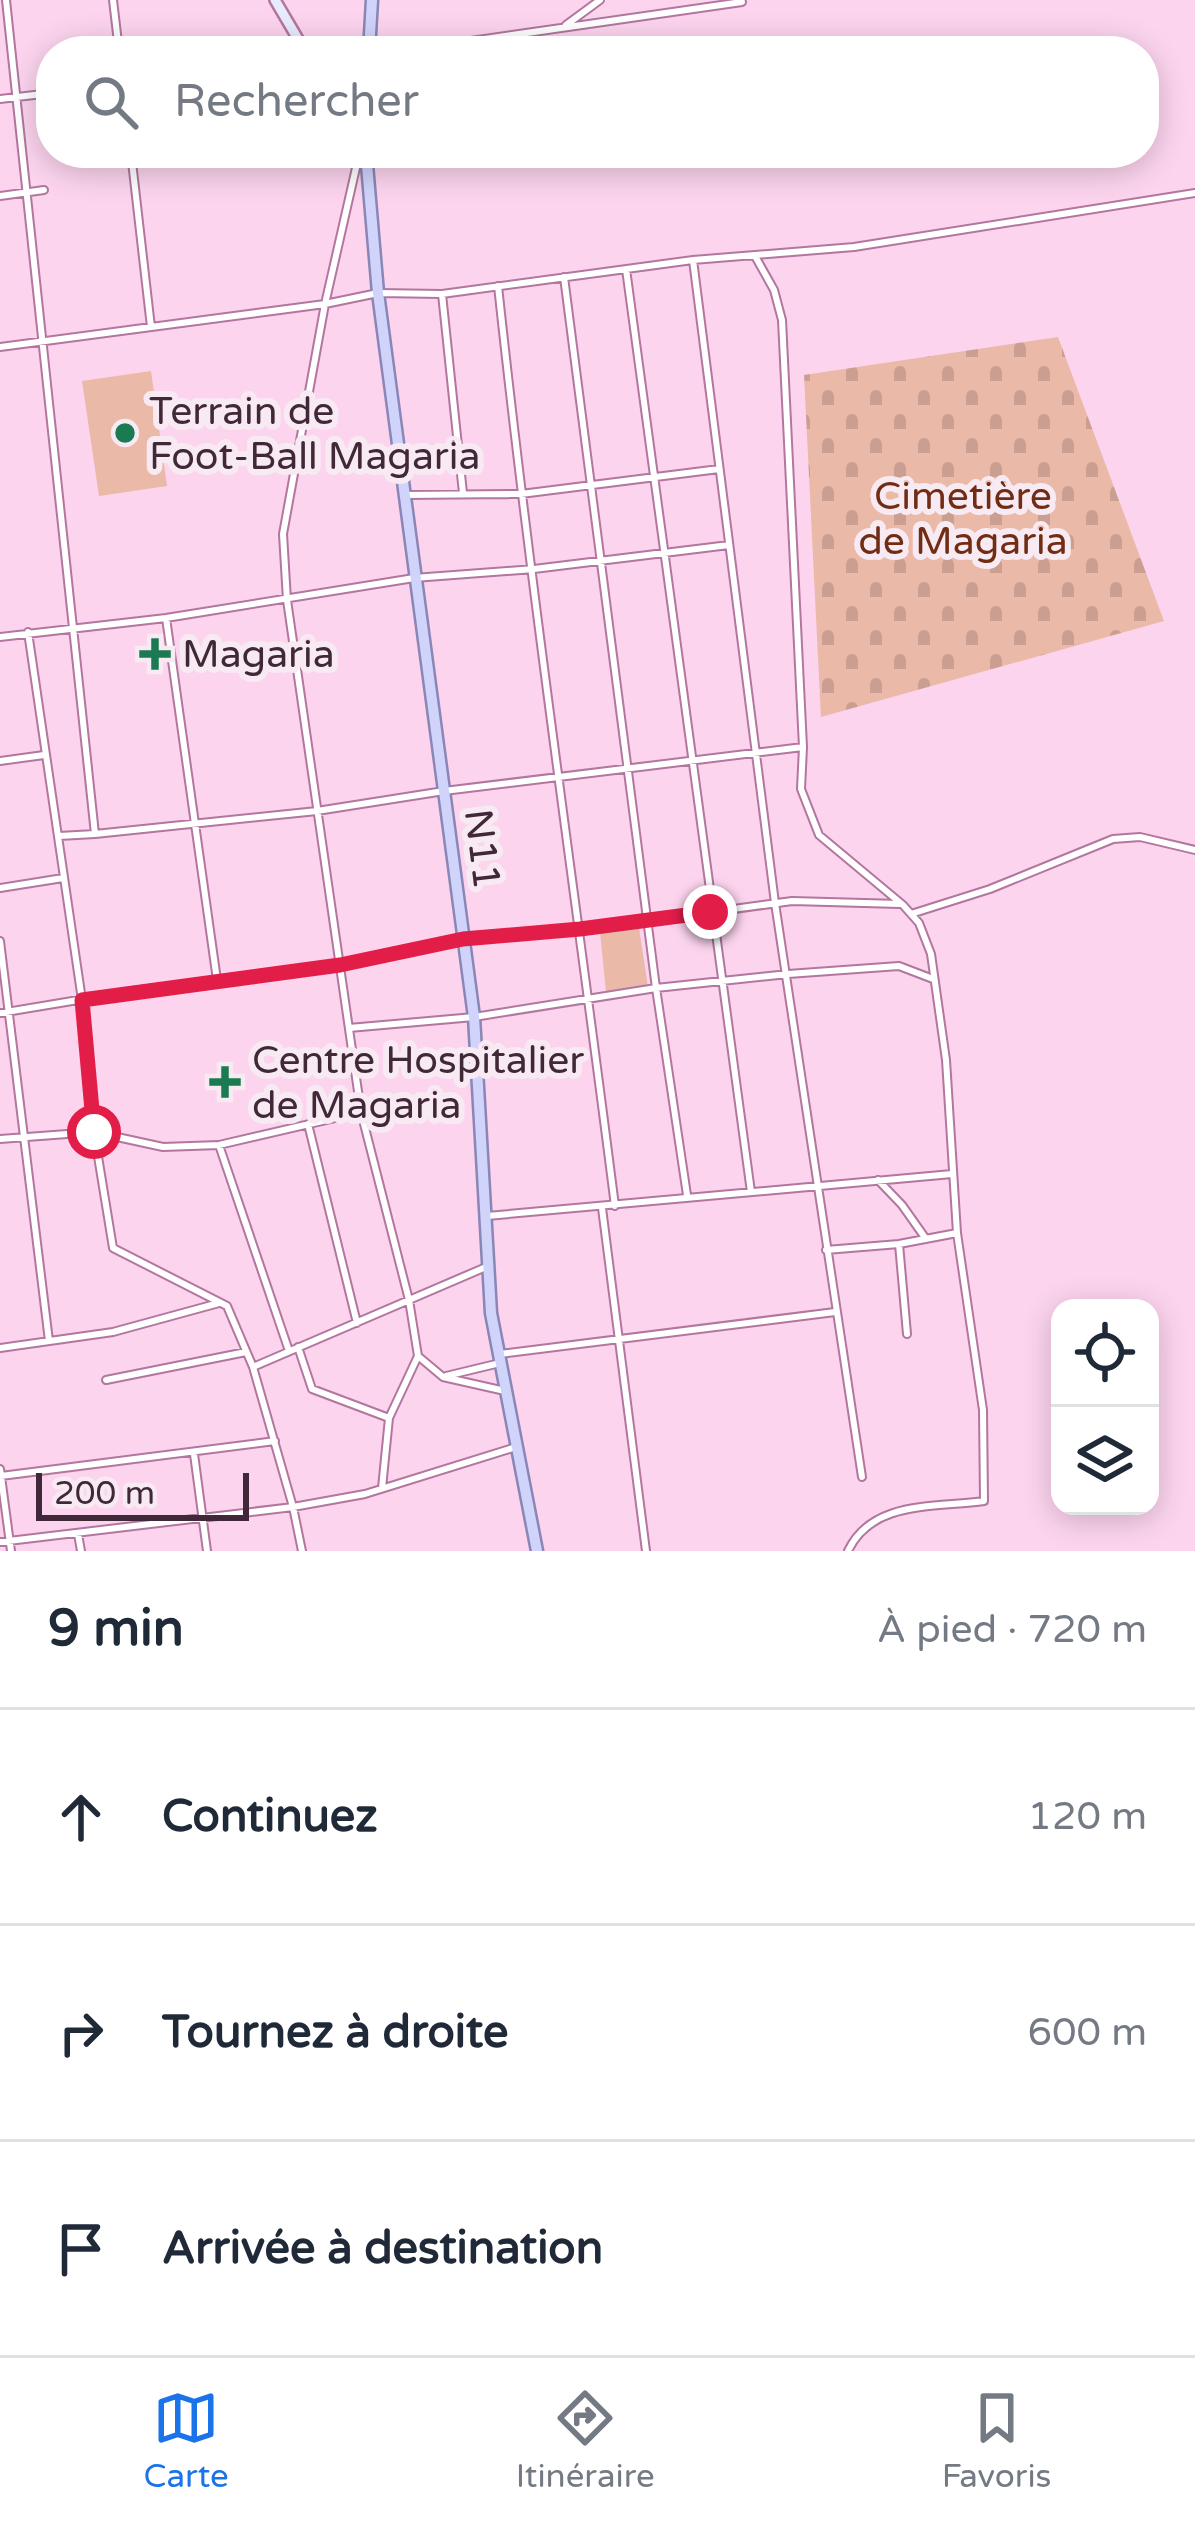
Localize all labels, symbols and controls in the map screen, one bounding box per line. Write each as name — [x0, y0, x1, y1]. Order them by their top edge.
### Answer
search box — [36, 36, 1159, 168]
icon: search — [78, 69, 144, 135]
text: Rechercher — [174, 75, 419, 129]
place label: Terrain de Foot-Ball Magaria — [149, 388, 480, 480]
marker: Terrain de Foot-Ball Magaria — [112, 420, 138, 446]
park label: Cimetière de Magaria — [858, 473, 1068, 565]
place label: Magaria — [182, 631, 335, 678]
marker: Magaria — [139, 638, 171, 670]
street label: N11 — [454, 806, 510, 892]
route end — [683, 885, 737, 939]
place label: Centre Hospitalier de Magaria — [252, 1037, 584, 1129]
marker: Centre Hospitalier de Magaria — [209, 1066, 241, 1098]
route start — [67, 1105, 121, 1159]
map controls — [1051, 1299, 1159, 1515]
button: locate — [1051, 1299, 1159, 1407]
button: layers — [1051, 1407, 1159, 1515]
scale bar — [36, 1467, 249, 1520]
text: 200 m — [54, 1474, 155, 1513]
text: 9 min — [48, 1598, 184, 1660]
text: À pied · 720 m — [877, 1606, 1147, 1653]
icon: ahead — [48, 1784, 114, 1850]
text: Continuez — [162, 1790, 378, 1844]
text: 120 m — [1028, 1793, 1147, 1840]
icon: right — [48, 2000, 114, 2066]
text: Tournez à droite — [162, 2006, 508, 2060]
text: 600 m — [1028, 2009, 1147, 2056]
icon: arrive — [48, 2216, 114, 2282]
text: Arrivée à destination — [162, 2222, 603, 2276]
tab: Carte — [144, 2385, 229, 2496]
tab: Itinéraire — [516, 2385, 655, 2496]
tab: Favoris — [942, 2385, 1051, 2496]

